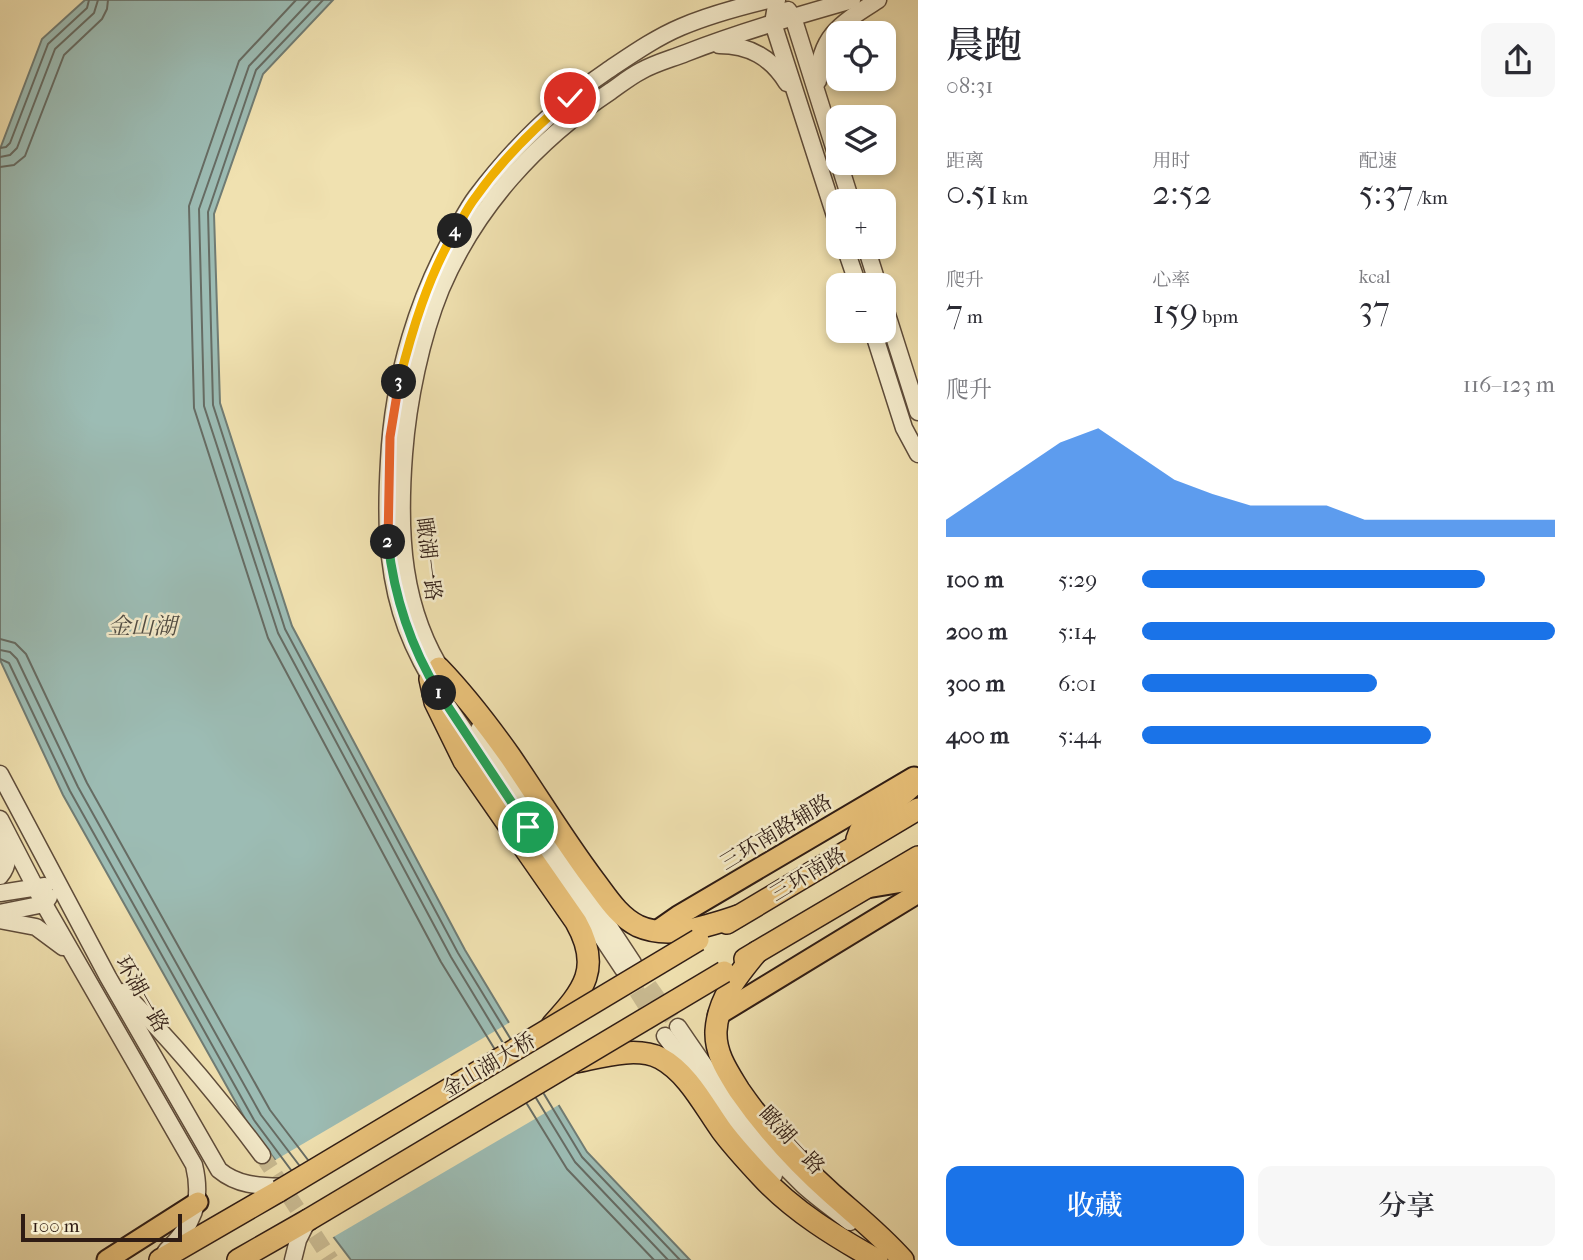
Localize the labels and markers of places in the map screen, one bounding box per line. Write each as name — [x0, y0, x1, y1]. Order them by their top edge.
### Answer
pin — [540, 68, 600, 128]
pin: 4 — [438, 214, 472, 248]
pin: 3 — [382, 364, 416, 400]
pin: 2 — [370, 524, 406, 560]
pin: 1 — [422, 676, 457, 710]
pin — [498, 797, 558, 857]

